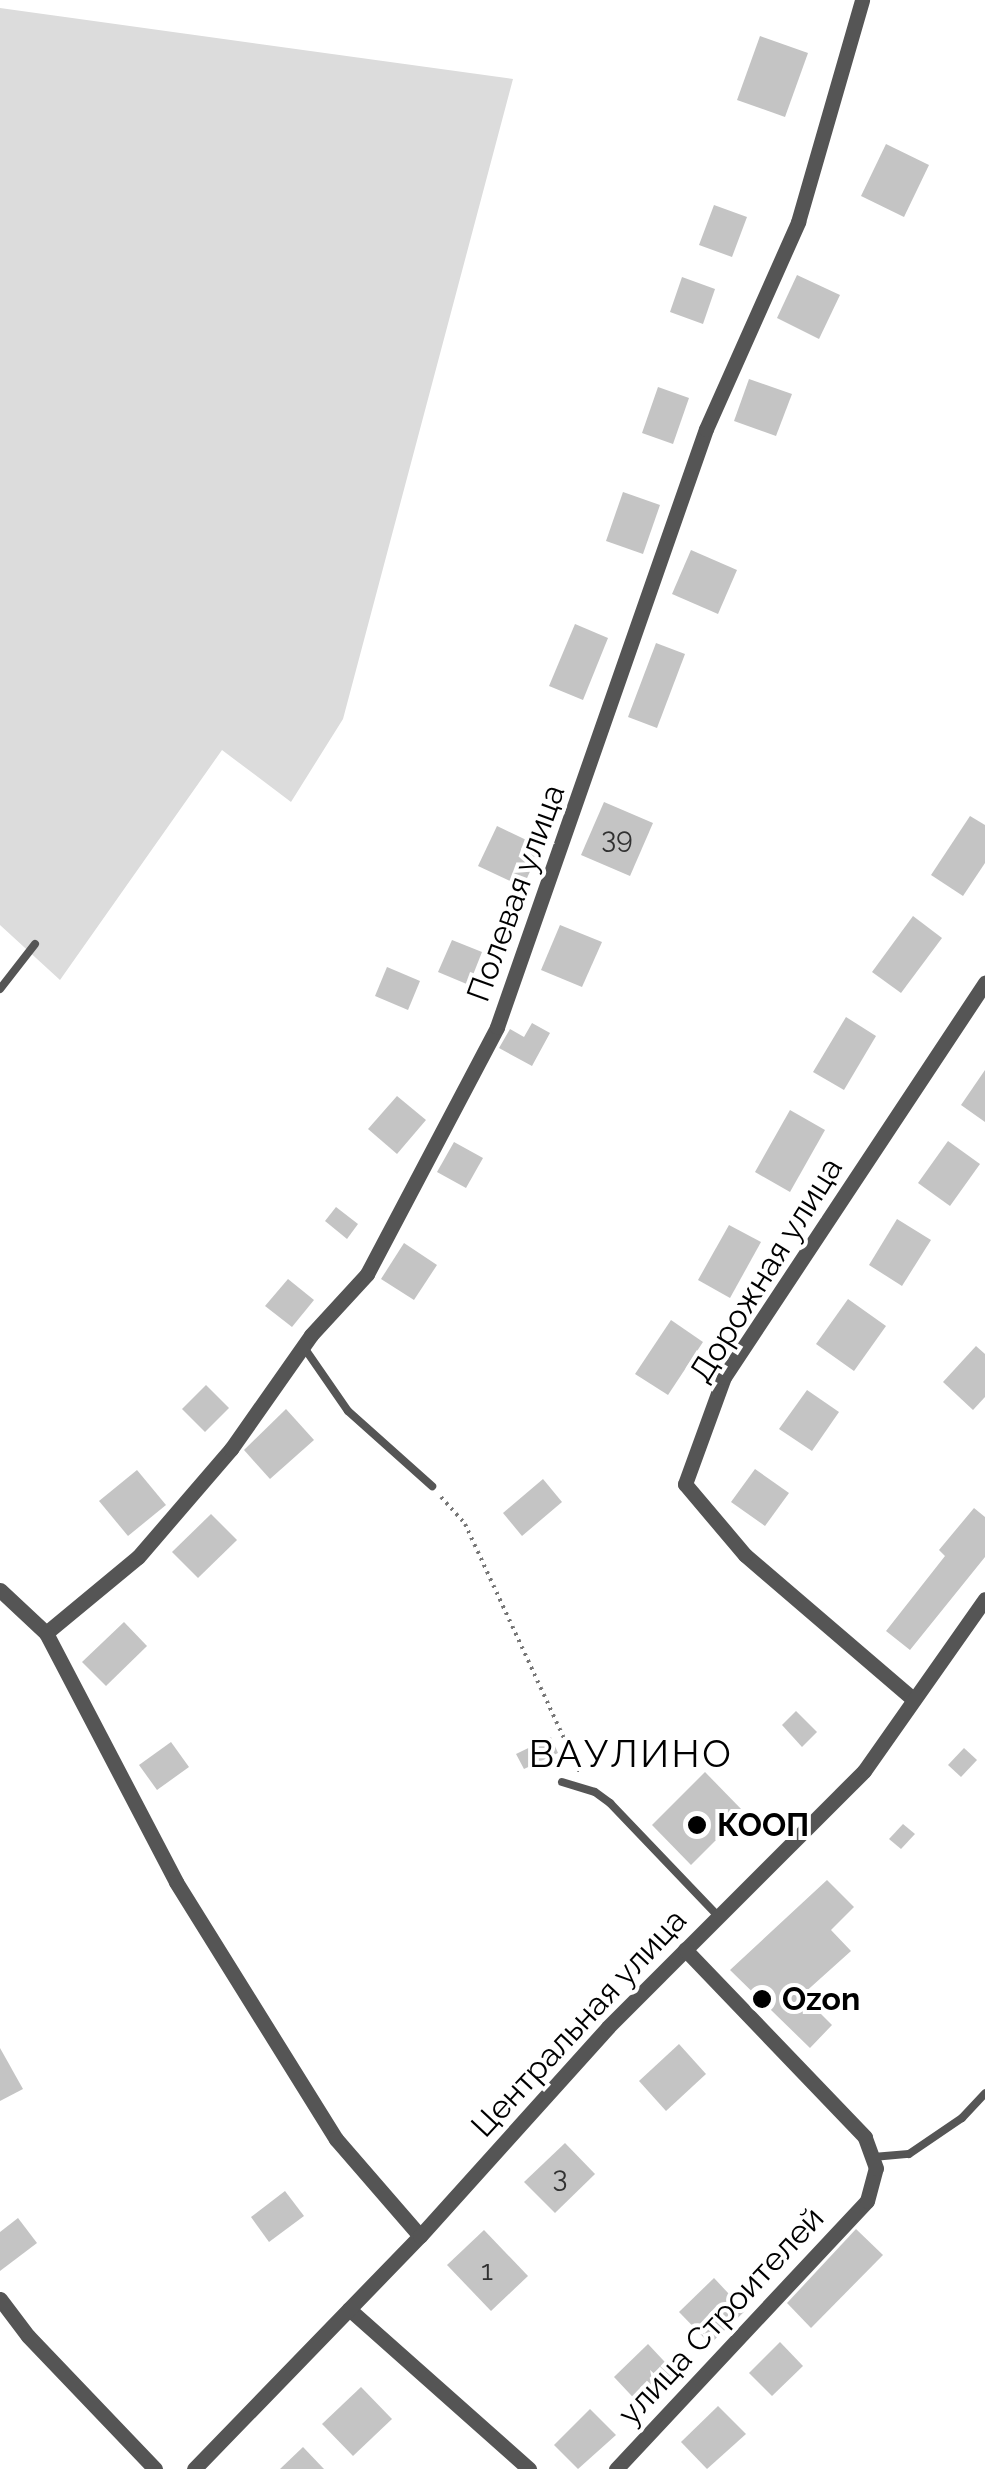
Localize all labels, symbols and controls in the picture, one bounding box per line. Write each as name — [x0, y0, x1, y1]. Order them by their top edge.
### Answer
street label: Полевая улица — [459, 779, 573, 1007]
house number: 39 — [601, 822, 633, 856]
street label: Дорожная улица — [681, 1150, 851, 1390]
district label: ВАУЛИНО — [529, 1731, 733, 1777]
place label: КООП — [717, 1806, 809, 1844]
marker: КООП — [686, 1814, 708, 1836]
street label: Центральная улица — [463, 1901, 695, 2145]
place label: Ozon — [782, 1980, 860, 2018]
marker: Ozon — [751, 1988, 773, 2010]
house number: 3 — [553, 2161, 567, 2195]
street label: улица Строителей — [610, 2199, 832, 2433]
house number: 1 — [481, 2254, 493, 2288]

